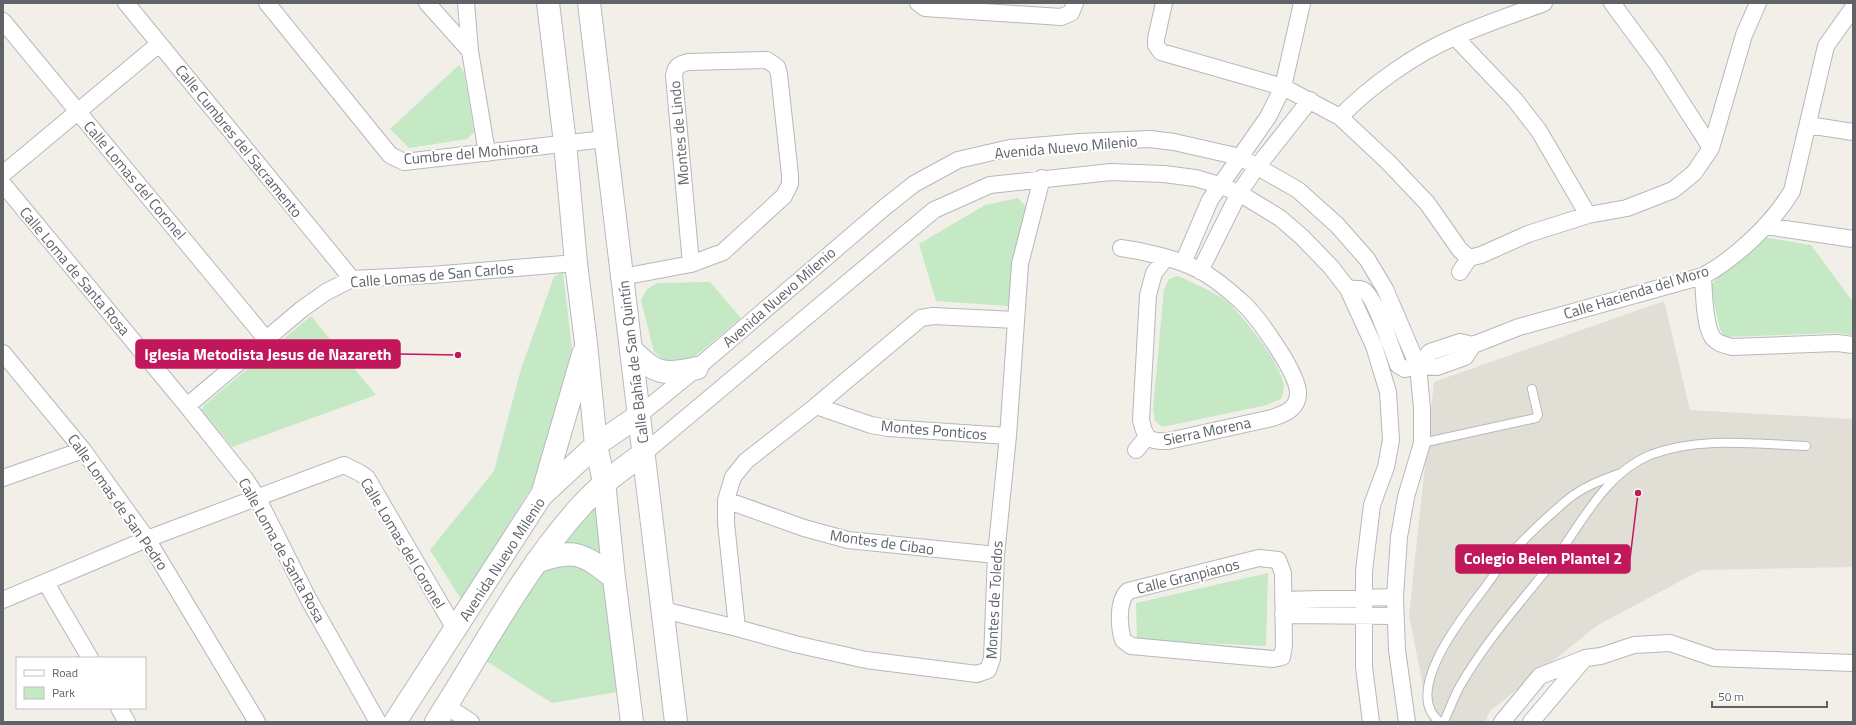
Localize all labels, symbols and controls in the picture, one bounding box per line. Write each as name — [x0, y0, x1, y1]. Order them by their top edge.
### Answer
street label: Calle Cumbres del Sacramento — [170, 59, 308, 223]
street label: Montes de Lindo — [663, 80, 695, 186]
street label: Calle Lomas del Coronel — [78, 115, 192, 245]
street label: Avenida Nuevo Milenio — [994, 129, 1139, 165]
street label: Cumbre del Mohinora — [403, 136, 540, 170]
street label: Calle Loma de Santa Rosa — [14, 202, 136, 341]
street label: Avenida Nuevo Milenio — [717, 241, 841, 353]
street label: Calle Lomas de San Carlos — [349, 256, 515, 294]
street label: Calle Hacienda del Moro — [1560, 259, 1712, 325]
street label: Calle Bahía de San Quintín — [612, 279, 654, 445]
callout: Iglesia Metodista Jesus de Nazareth — [136, 340, 400, 368]
text: Iglesia Metodista Jesus de Nazareth — [144, 342, 392, 366]
street label: Sierra Morena — [1161, 410, 1253, 451]
street label: Montes Ponticos — [880, 414, 988, 446]
street label: Calle Lomas de San Pedro — [62, 429, 174, 575]
street label: Calle Lomas del Coronel — [355, 473, 451, 613]
street label: Calle Loma de Santa Rosa — [233, 474, 332, 627]
street label: Avenida Nuevo Milenio — [453, 493, 551, 625]
street label: Montes de Cibao — [828, 523, 936, 561]
street label: Montes de Toledos — [979, 540, 1009, 660]
callout: Colegio Belen Plantel 2 — [1456, 545, 1630, 573]
text: Colegio Belen Plantel 2 — [1464, 546, 1622, 570]
street label: Calle Granpianos — [1134, 552, 1242, 600]
legend — [16, 657, 146, 709]
text: Road — [52, 663, 78, 682]
text: Park — [52, 683, 75, 702]
scale bar — [1712, 683, 1827, 709]
text: 50 m — [1718, 687, 1744, 706]

